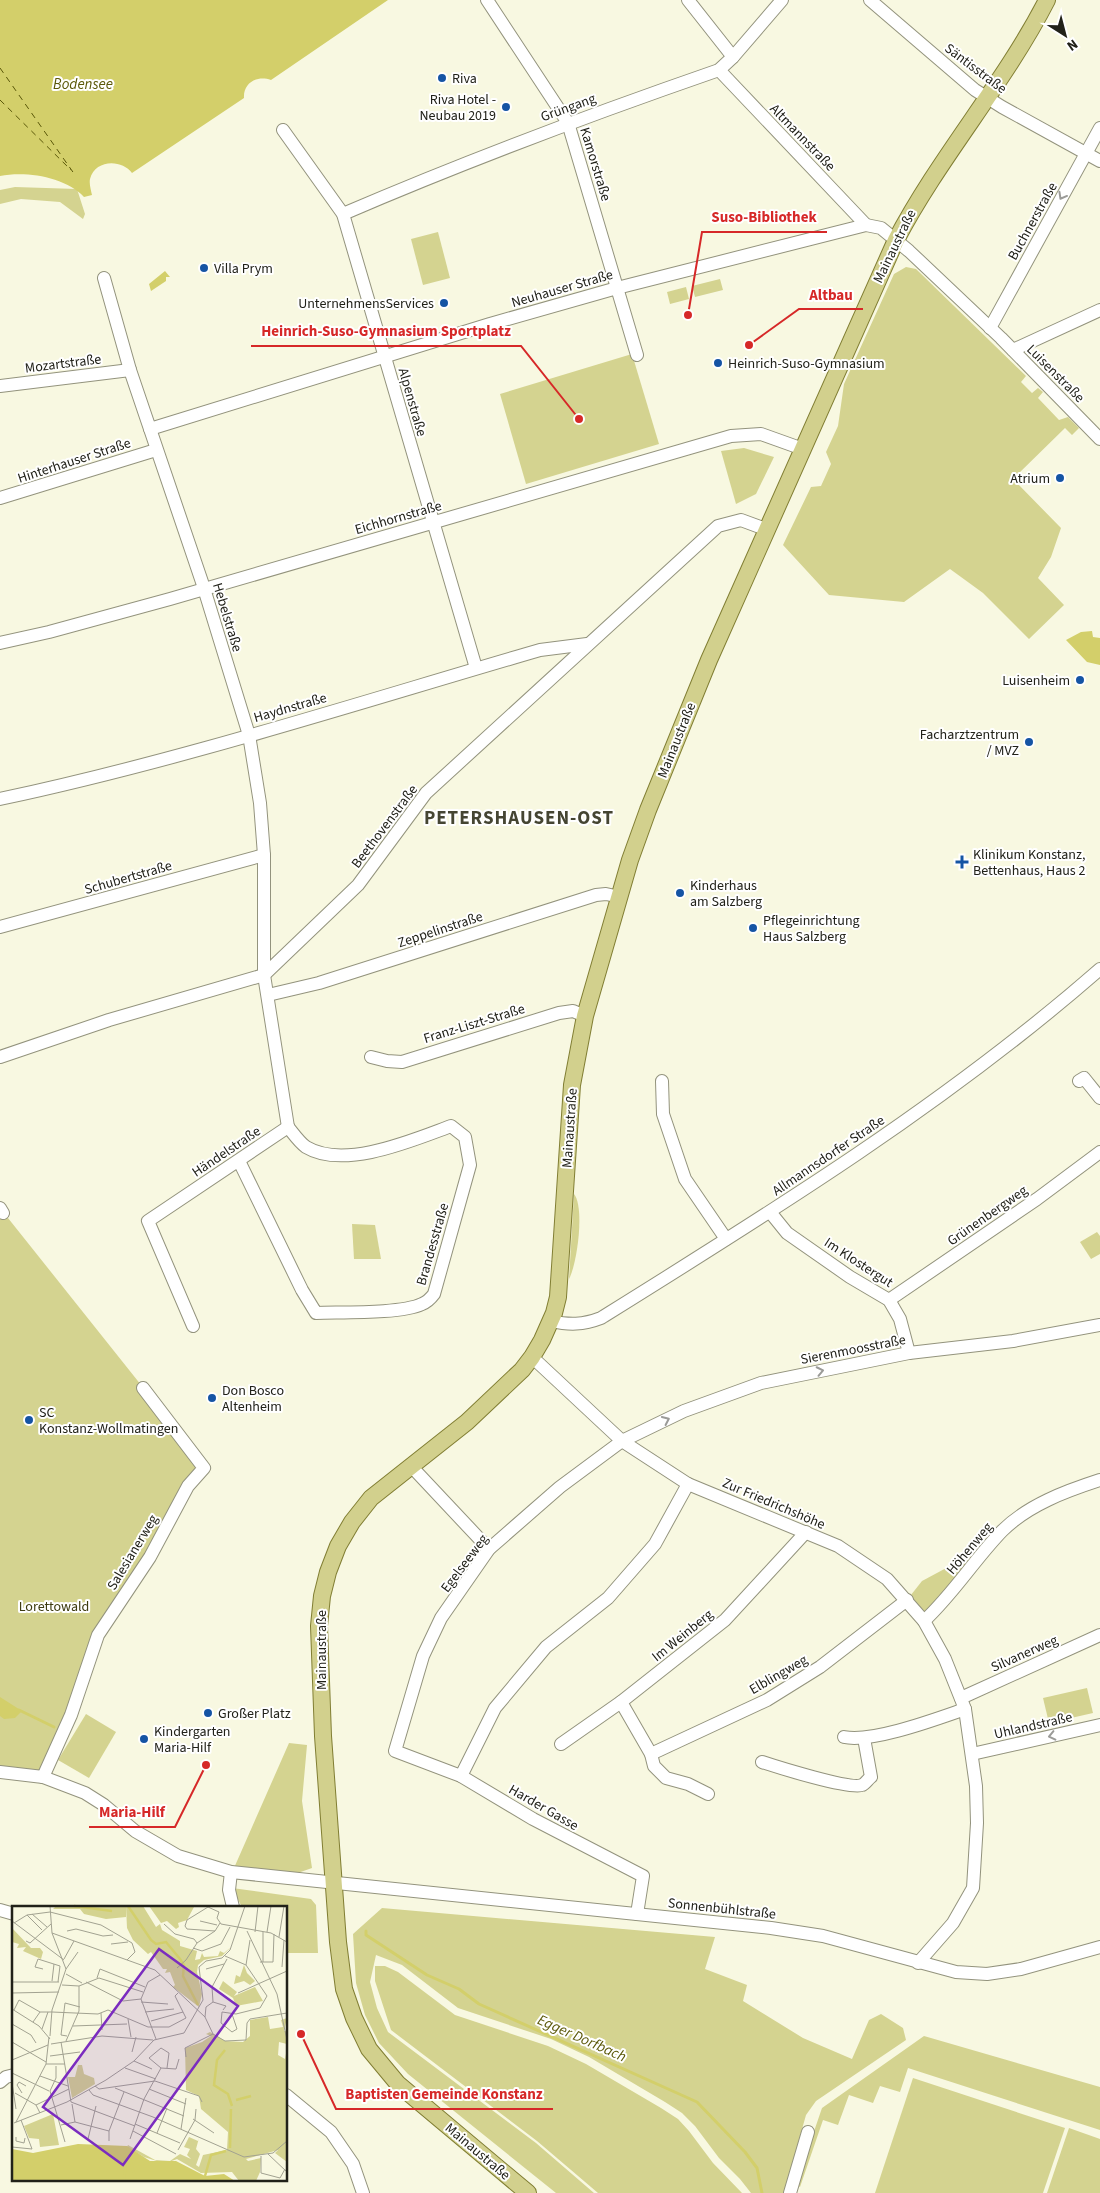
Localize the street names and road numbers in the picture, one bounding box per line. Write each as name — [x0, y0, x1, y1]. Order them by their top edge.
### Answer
street label: Säntisstraße — [940, 39, 1011, 99]
street label: Grüngang — [538, 89, 599, 127]
street label: Altmannstraße — [765, 100, 840, 176]
street label: Kamorstraße — [574, 125, 616, 204]
street label: Buchnerstraße — [1003, 179, 1063, 264]
street label: Mainaustraße — [868, 206, 921, 287]
street label: Neuhauser Straße — [509, 265, 615, 313]
street label: Luisenstraße — [1022, 340, 1089, 407]
street label: Mozartstraße — [24, 349, 102, 379]
street label: Alpenstraße — [393, 366, 431, 439]
street label: Hinterhauser Straße — [15, 433, 133, 489]
street label: Eichhornstraße — [353, 496, 444, 540]
street label: Hebelstraße — [207, 580, 247, 654]
street label: Haydnstraße — [251, 688, 329, 728]
street label: Mainaustraße — [653, 700, 701, 781]
street label: Beethovenstraße — [347, 781, 423, 873]
street label: Schubertstraße — [82, 856, 174, 900]
street label: Zeppelinstraße — [395, 907, 485, 953]
street label: Franz-Liszt-Straße — [421, 999, 527, 1049]
street label: Mainaustraße — [557, 1087, 583, 1169]
street label: Allmannsdorfer Straße — [768, 1111, 889, 1201]
street label: Händelstraße — [188, 1121, 265, 1182]
street label: Grünenbergweg — [943, 1181, 1032, 1251]
street label: Brandesstraße — [412, 1201, 454, 1288]
street label: Im Klostergut — [820, 1233, 897, 1293]
street label: Sierenmoosstraße — [799, 1330, 908, 1370]
street label: Zur Friedrichshöhe — [719, 1473, 828, 1535]
street label: Salesianerweg — [102, 1511, 163, 1594]
street label: Höhenweg — [942, 1518, 998, 1579]
street label: Egelseeweg — [436, 1530, 493, 1597]
street label: Im Weinberg — [648, 1605, 718, 1667]
street label: Mainaustraße — [312, 1610, 332, 1690]
street label: Silvanerweg — [988, 1630, 1061, 1678]
street label: Elblingweg — [746, 1650, 811, 1700]
street label: Uhlandstraße — [992, 1707, 1074, 1745]
street label: Harder Gasse — [505, 1780, 582, 1836]
street label: Sonnenbühlstraße — [667, 1893, 777, 1925]
street label: Mainaustraße — [440, 2118, 514, 2185]

